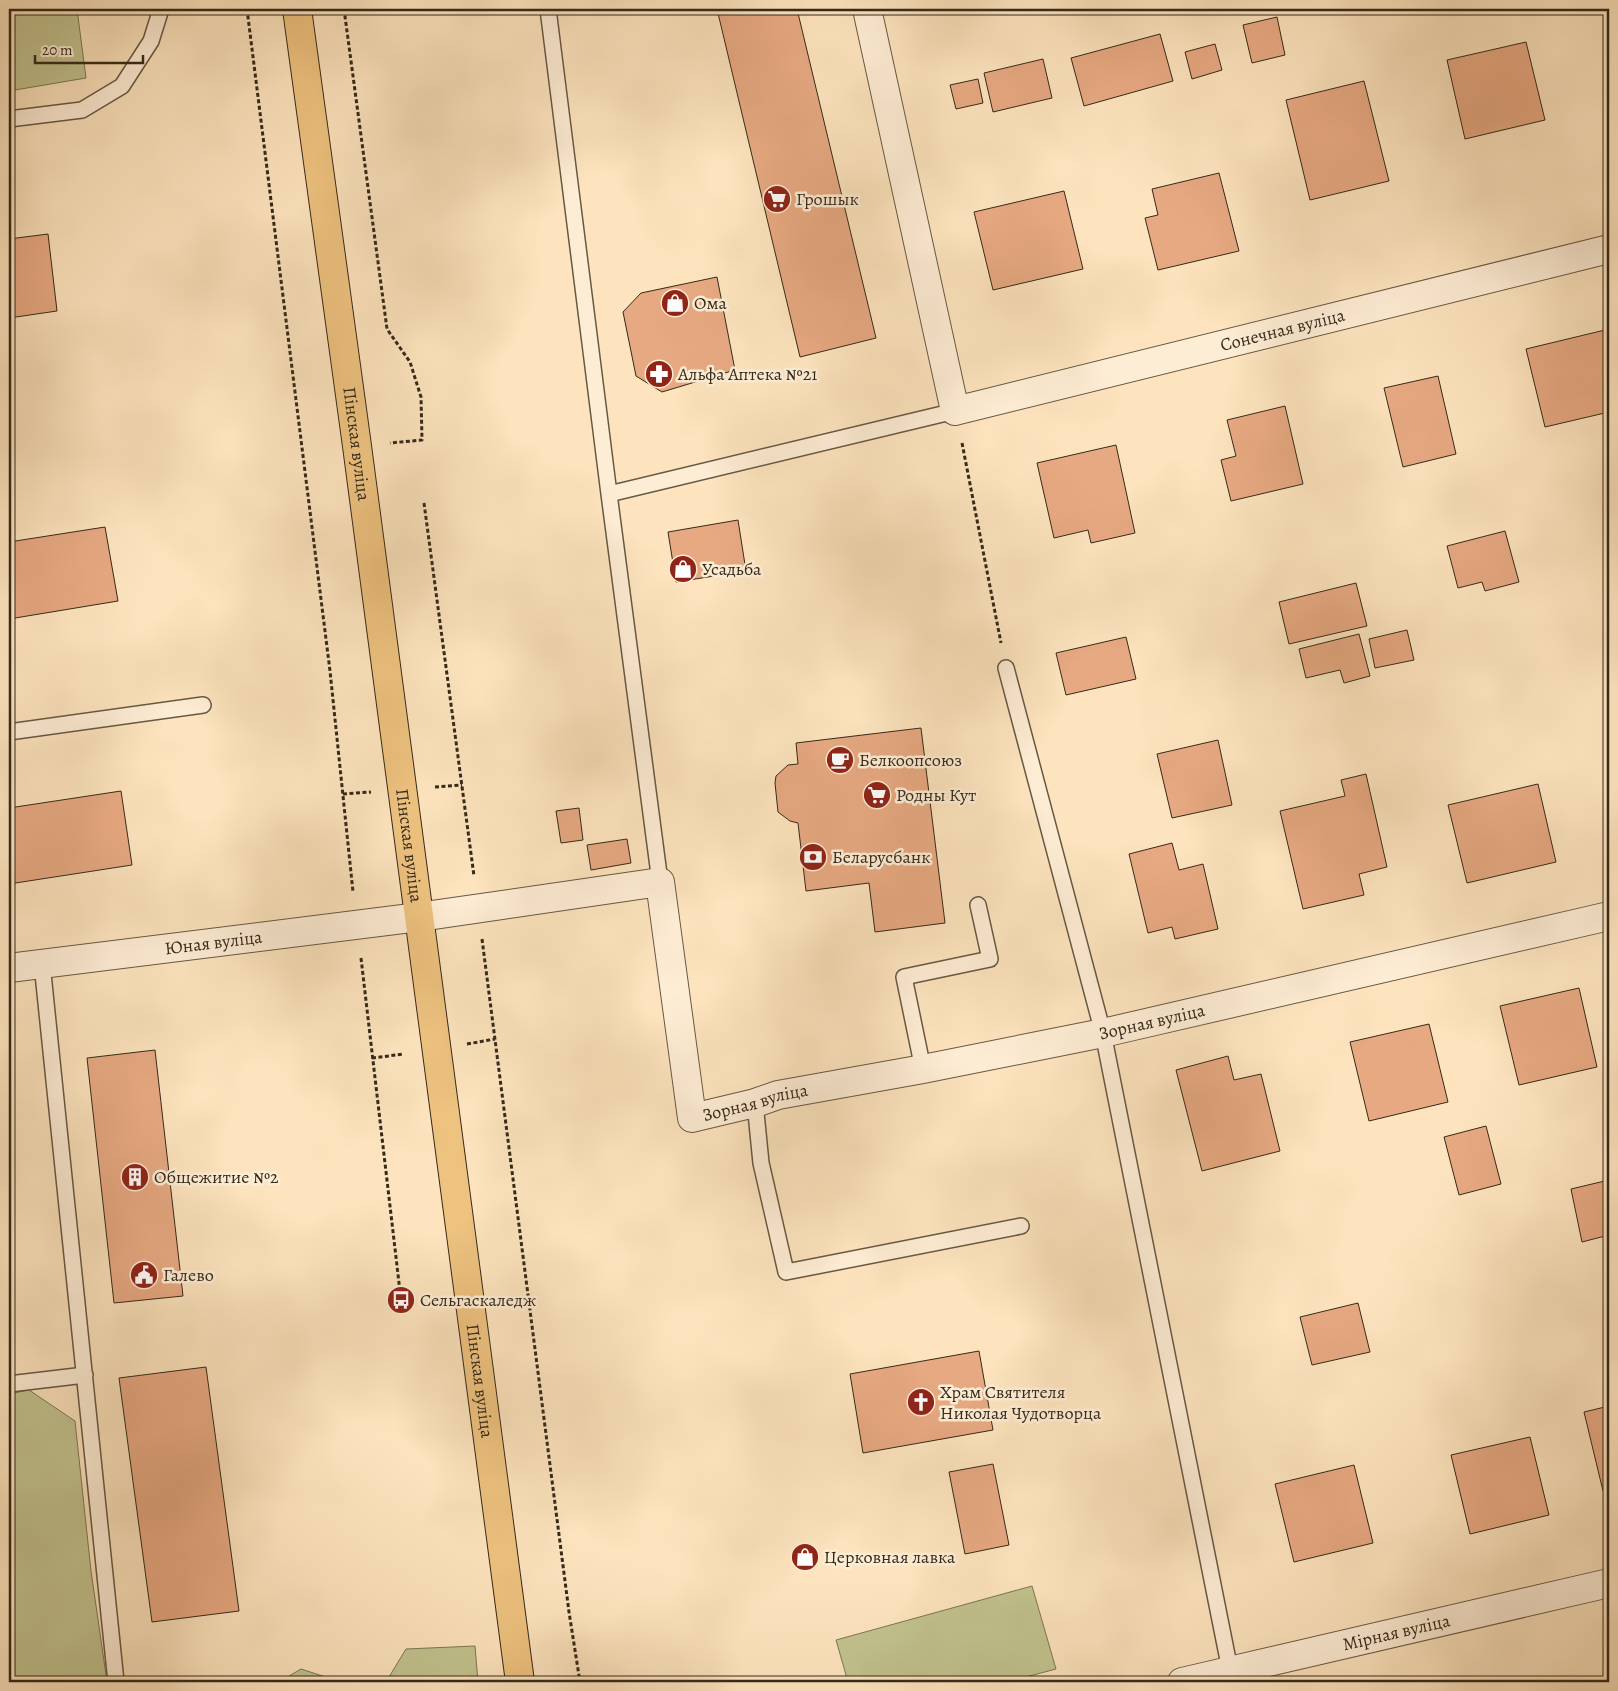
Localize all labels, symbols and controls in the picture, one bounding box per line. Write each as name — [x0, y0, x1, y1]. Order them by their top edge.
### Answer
scale bar — [35, 32, 142, 64]
text: 20 m — [42, 40, 73, 60]
supermarket icon: Грошык — [762, 184, 792, 214]
place label: Грошык — [796, 187, 859, 211]
shop icon: Ома — [660, 288, 690, 318]
place label: Ома — [694, 291, 728, 315]
street label: Сонечная вуліца — [1218, 303, 1348, 357]
pharmacy icon: Альфа Аптека №21 — [644, 359, 674, 389]
place label: Альфа Аптека №21 — [677, 362, 817, 386]
street label: Пінская вуліца — [337, 385, 376, 503]
shop icon: Усадьба — [668, 554, 698, 584]
place label: Усадьба — [702, 557, 762, 581]
cafe icon: Белкоопсоюз — [825, 745, 855, 775]
place label: Белкоопсоюз — [859, 748, 962, 772]
supermarket icon: Родны Кут — [862, 780, 892, 810]
place label: Родны Кут — [896, 783, 976, 807]
street label: Пінская вуліца — [390, 787, 429, 905]
bank icon: Беларусбанк — [798, 842, 828, 872]
place label: Беларусбанк — [832, 845, 931, 869]
street label: Юная вуліца — [163, 925, 264, 961]
street label: Зорная вуліца — [1097, 998, 1208, 1046]
street label: Зорная вуліца — [700, 1078, 810, 1127]
building icon: Общежитие №2 — [120, 1162, 150, 1192]
place label: Общежитие №2 — [154, 1165, 279, 1189]
public building icon: Галево — [129, 1260, 159, 1290]
place label: Галево — [163, 1263, 214, 1287]
bus stop icon: Сельгаскаледж — [386, 1285, 416, 1315]
place label: Сельгаскаледж — [420, 1288, 537, 1312]
street label: Пінская вуліца — [461, 1322, 499, 1440]
place label: Храм Святителя Николая Чудотворца — [940, 1380, 1102, 1425]
church icon: Храм Святителя Николая Чудотворца — [906, 1387, 936, 1417]
shop icon: Церковная лавка — [790, 1542, 820, 1572]
place label: Церковная лавка — [824, 1545, 956, 1569]
street label: Мірная вуліца — [1340, 1608, 1453, 1656]

